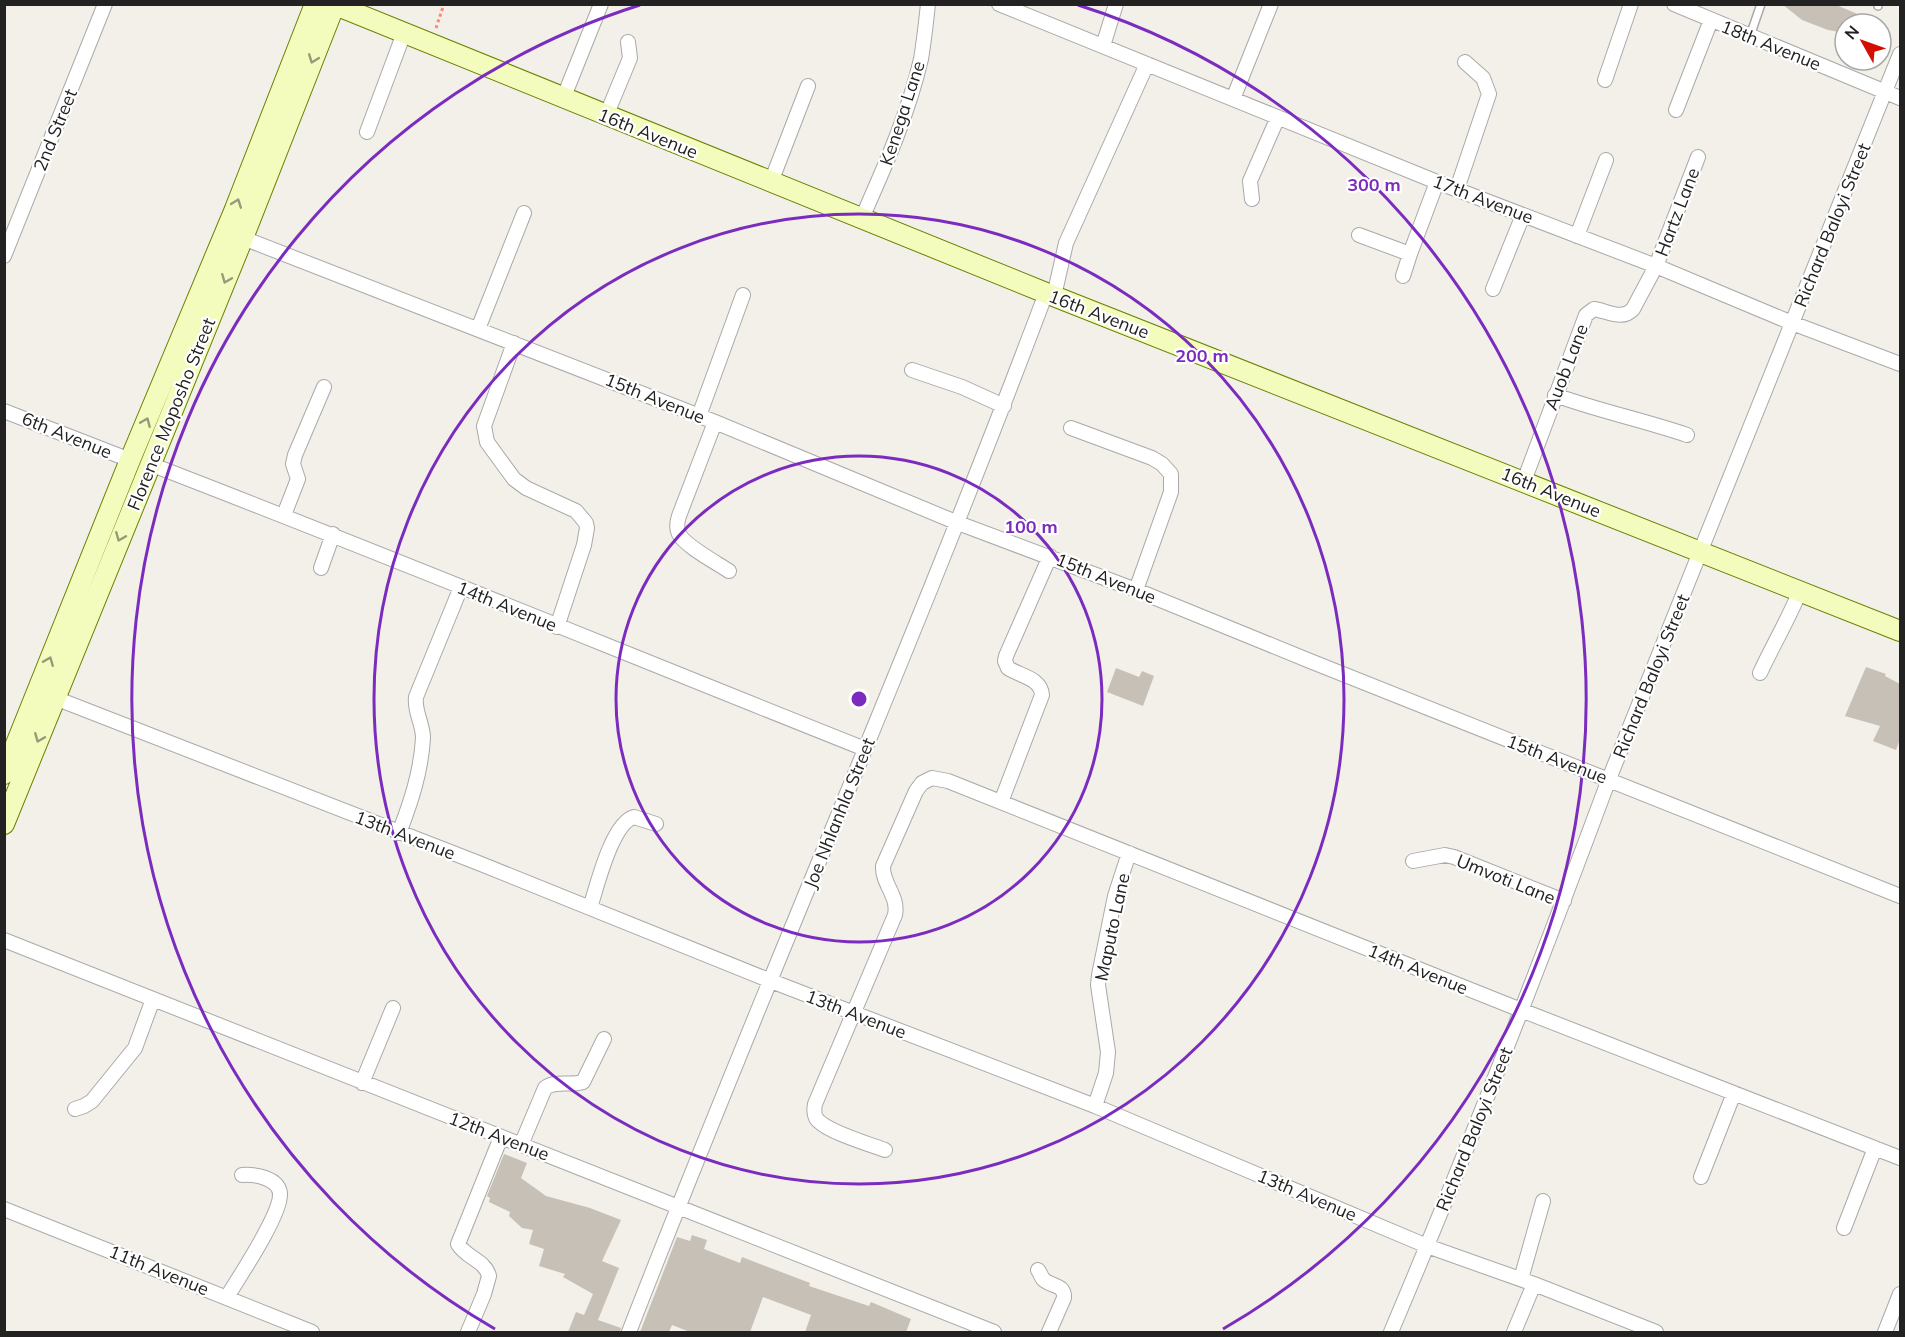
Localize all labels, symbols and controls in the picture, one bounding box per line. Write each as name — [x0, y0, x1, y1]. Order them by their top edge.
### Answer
north arrow — [1833, 12, 1893, 72]
street label: 18th Avenue — [1718, 15, 1824, 75]
text: N — [1840, 21, 1863, 43]
one-way arrow — [308, 53, 321, 64]
street label: Kenega Lane — [874, 58, 930, 168]
street label: 2nd Street — [28, 86, 82, 174]
street label: 16th Avenue — [595, 103, 701, 163]
street label: Richard Baloyi Street — [1789, 140, 1875, 310]
street label: Hartz Lane — [1650, 165, 1704, 259]
street label: 17th Avenue — [1429, 169, 1537, 229]
text: 300 m — [1347, 173, 1401, 196]
one-way arrow — [230, 199, 242, 210]
one-way arrow — [221, 273, 233, 284]
street label: 16th Avenue — [1045, 284, 1153, 344]
street label: Florence Moposho Street — [122, 314, 220, 514]
street label: Auob Lane — [1539, 321, 1593, 413]
text: 200 m — [1175, 344, 1229, 367]
street label: 15th Avenue — [602, 368, 708, 428]
street label: 6th Avenue — [19, 407, 115, 463]
one-way arrow — [139, 417, 151, 428]
street label: 16th Avenue — [1498, 462, 1604, 522]
text: 100 m — [1004, 515, 1058, 538]
one-way arrow — [115, 531, 127, 542]
street label: 15th Avenue — [1053, 548, 1159, 608]
street label: 14th Avenue — [454, 576, 560, 636]
street label: Richard Baloyi Street — [1608, 591, 1694, 761]
one-way arrow — [42, 657, 55, 667]
centre of rings — [849, 689, 869, 709]
street label: 15th Avenue — [1503, 729, 1611, 789]
one-way arrow — [34, 731, 46, 742]
street label: Joe Nhlanhla Street — [798, 734, 880, 892]
street label: 13th Avenue — [351, 805, 459, 865]
street label: Umvoti Lane — [1453, 849, 1559, 909]
street label: Maputo Lane — [1089, 871, 1135, 983]
street label: 14th Avenue — [1365, 939, 1471, 999]
street label: 13th Avenue — [802, 984, 910, 1044]
street label: Richard Baloyi Street — [1431, 1044, 1517, 1214]
street label: 12th Avenue — [445, 1106, 553, 1166]
street label: 13th Avenue — [1254, 1164, 1360, 1226]
street label: 11th Avenue — [106, 1240, 212, 1300]

